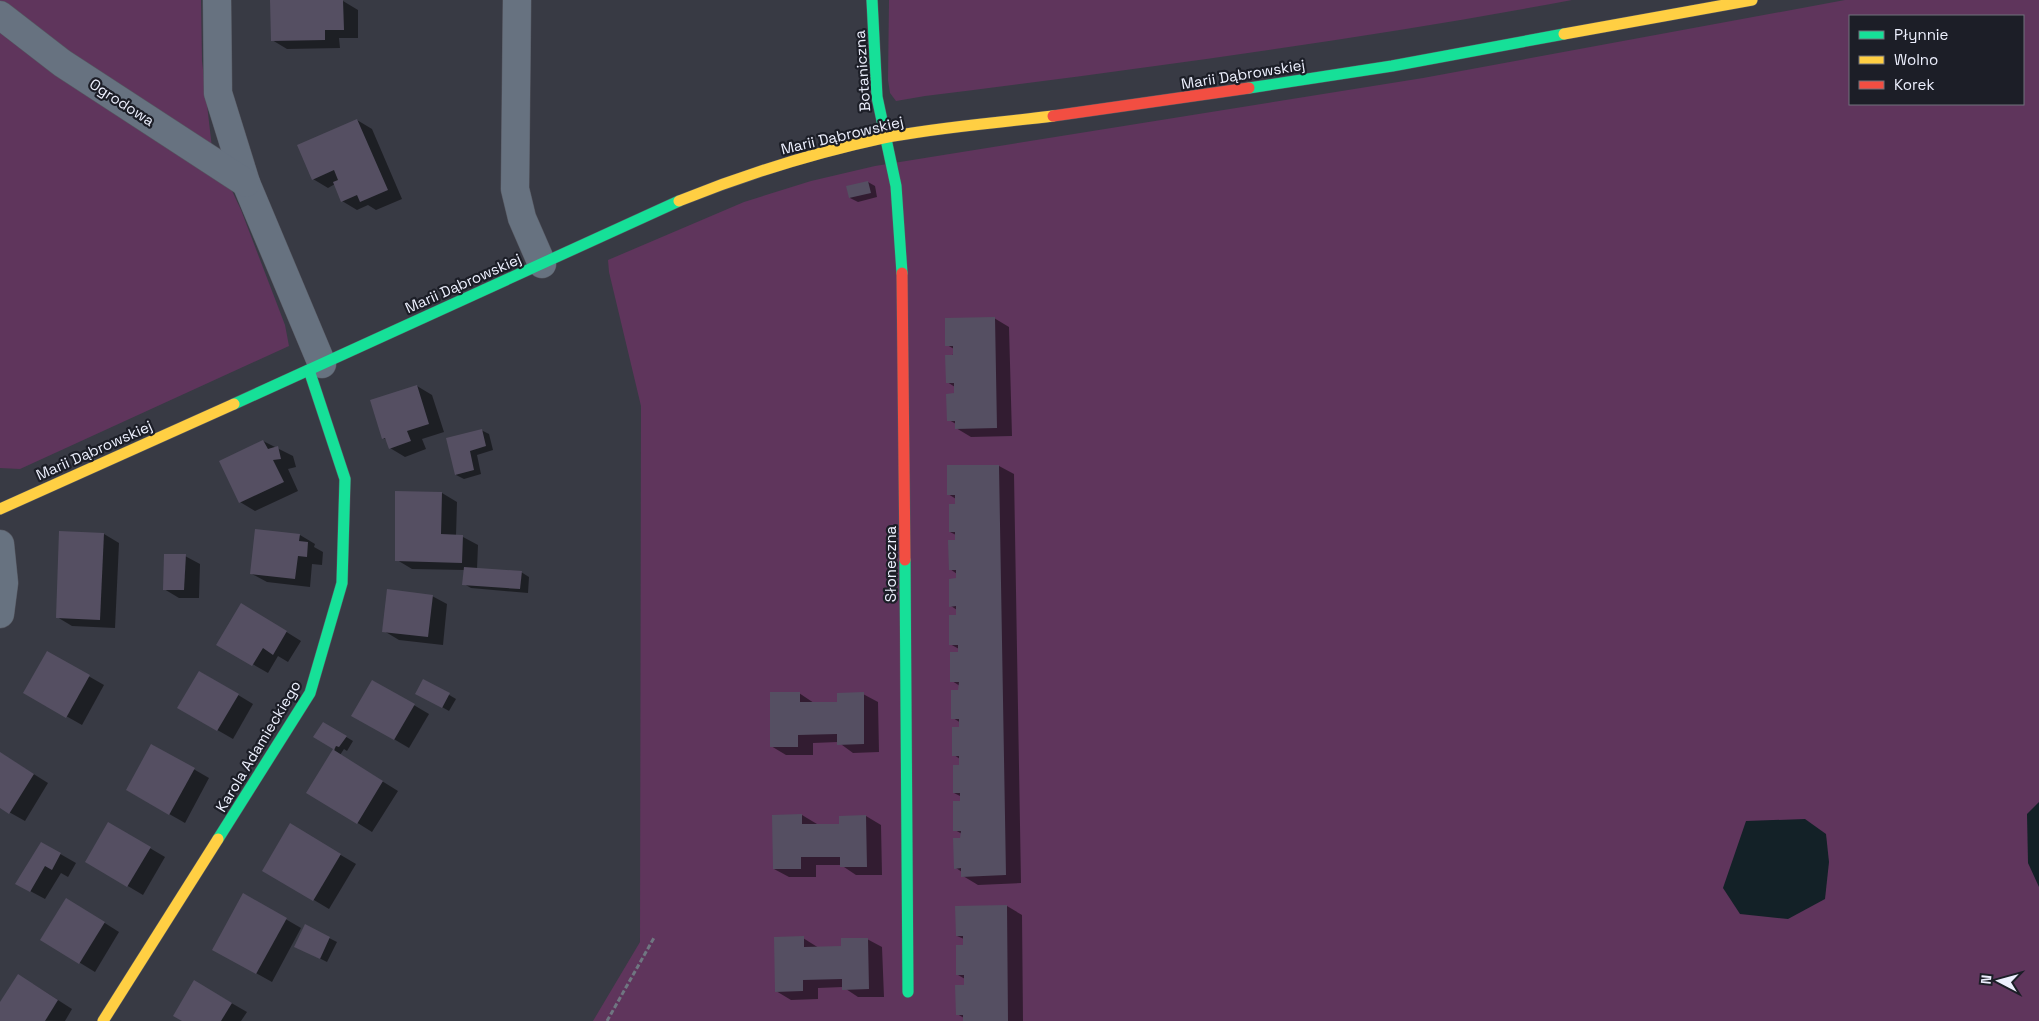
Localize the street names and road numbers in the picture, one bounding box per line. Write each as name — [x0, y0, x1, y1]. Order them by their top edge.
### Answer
street label: Botaniczna — [850, 29, 874, 112]
street label: Marii Dąbrowskiej — [1180, 55, 1306, 93]
street label: Ogrodowa — [86, 74, 158, 130]
street label: Marii Dąbrowskiej — [779, 112, 905, 158]
street label: Marii Dąbrowskiej — [402, 249, 524, 317]
street label: Marii Dąbrowskiej — [33, 416, 155, 484]
street label: Słoneczna — [881, 525, 900, 602]
street label: Karola Adamieckiego — [211, 677, 305, 815]

